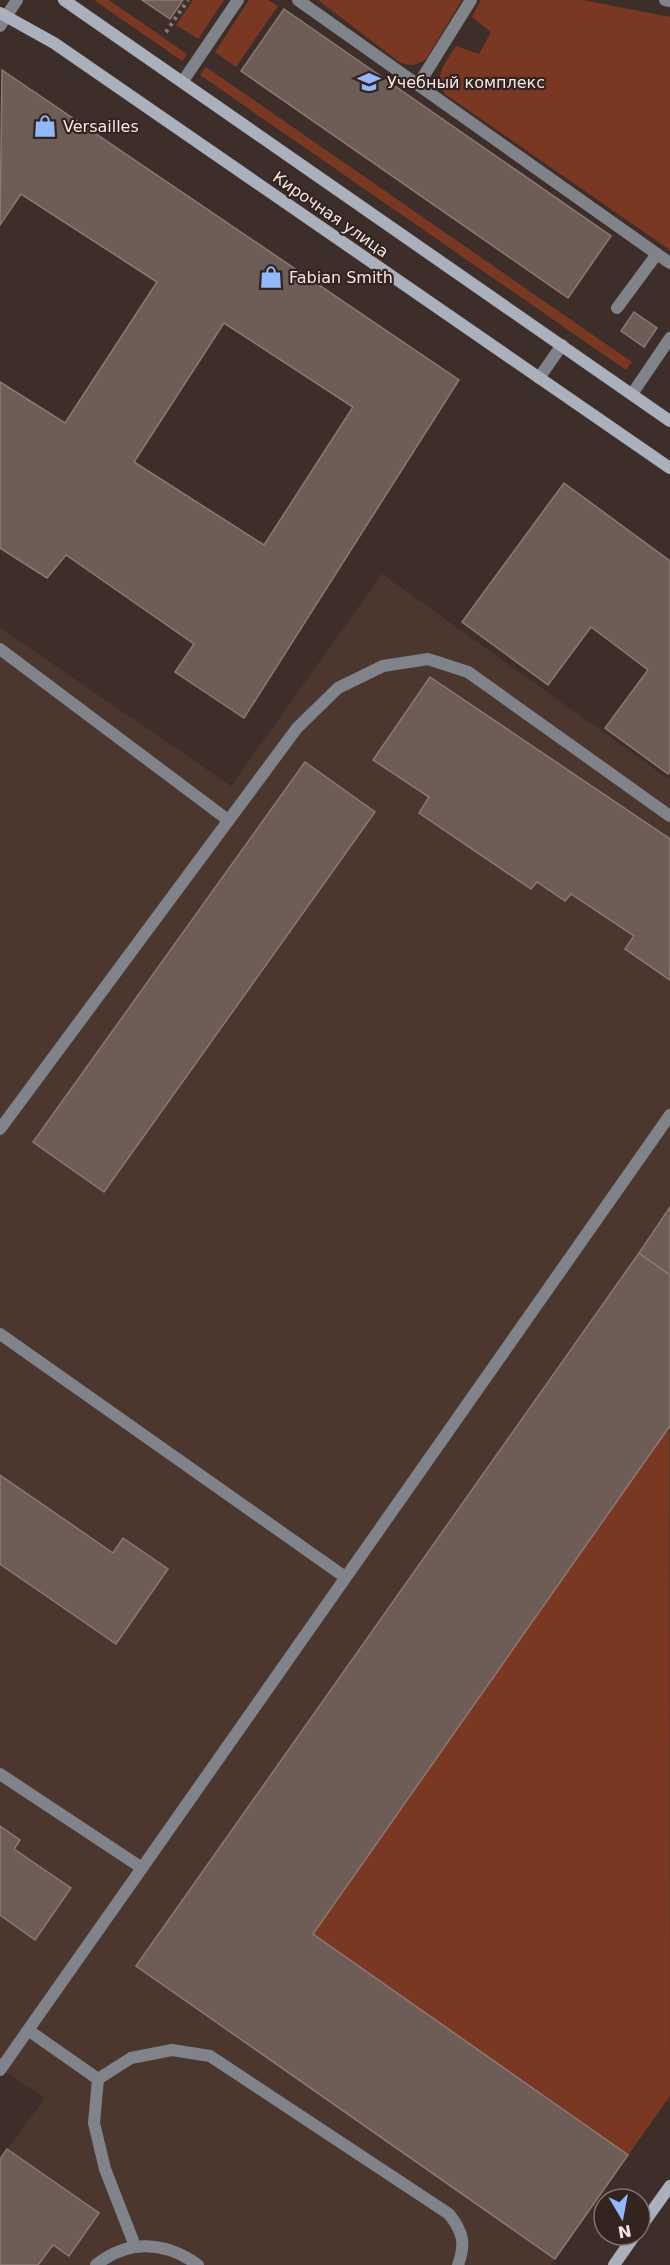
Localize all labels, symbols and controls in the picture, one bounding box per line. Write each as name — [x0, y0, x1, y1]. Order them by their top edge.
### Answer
school or university icon: Учебный комплекс — [356, 69, 382, 95]
place label: Учебный комплекс — [387, 73, 545, 92]
shop icon: Versailles — [32, 113, 58, 139]
place label: Versailles — [63, 117, 139, 136]
street label: Кирочная улица — [269, 167, 392, 261]
shop icon: Fabian Smith — [258, 264, 284, 290]
place label: Fabian Smith — [289, 268, 393, 287]
north arrow — [592, 2187, 652, 2247]
text: N — [616, 2221, 633, 2242]

